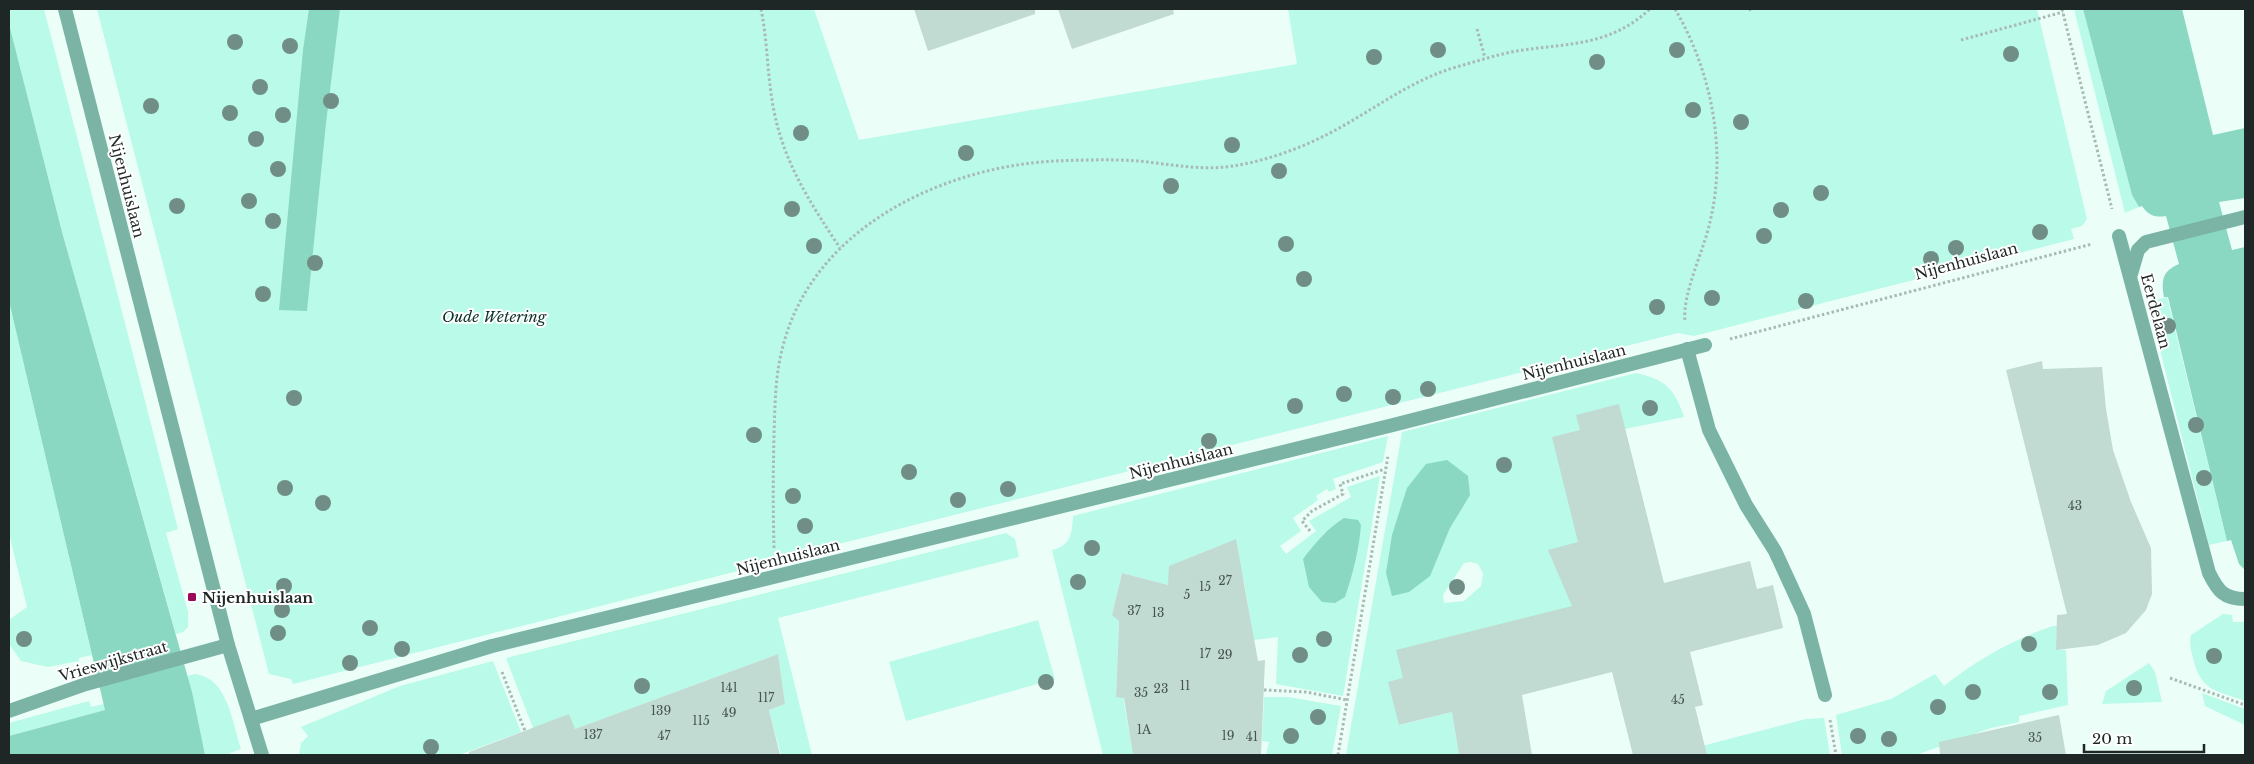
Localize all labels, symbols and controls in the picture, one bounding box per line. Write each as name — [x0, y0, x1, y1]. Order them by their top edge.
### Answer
street label: Nijenhuislaan — [105, 132, 149, 240]
street label: Nijenhuislaan — [1912, 238, 2020, 284]
street label: Eerdelaan — [2137, 271, 2175, 351]
park label: Oude Wetering — [442, 307, 547, 326]
street label: Nijenhuislaan — [1520, 340, 1628, 384]
street label: Nijenhuislaan — [1127, 439, 1235, 483]
house number: 43 — [2068, 498, 2082, 513]
street label: Nijenhuislaan — [734, 535, 842, 579]
house number: 27 — [1218, 573, 1233, 588]
house number: 15 — [1199, 579, 1211, 594]
house number: 5 — [1184, 587, 1191, 602]
place label: Nijenhuislaan — [202, 588, 313, 607]
marker: Nijenhuislaan — [186, 591, 198, 603]
house number: 37 — [1127, 603, 1142, 618]
house number: 13 — [1152, 605, 1164, 620]
street label: Vrieswijkstraat — [56, 636, 170, 686]
house number: 17 — [1199, 646, 1212, 661]
house number: 29 — [1217, 647, 1233, 662]
house number: 11 — [1180, 678, 1190, 693]
house number: 141 — [720, 680, 738, 695]
house number: 23 — [1154, 681, 1168, 696]
house number: 35 — [1134, 685, 1148, 700]
house number: 117 — [758, 690, 775, 705]
house number: 45 — [1671, 692, 1685, 707]
house number: 139 — [651, 703, 671, 718]
house number: 49 — [722, 705, 736, 720]
house number: 115 — [692, 713, 710, 728]
house number: 1A — [1137, 722, 1152, 737]
scale bar — [2084, 722, 2204, 754]
house number: 137 — [584, 727, 603, 742]
house number: 47 — [657, 728, 671, 743]
house number: 19 — [1221, 728, 1235, 743]
house number: 41 — [1246, 729, 1258, 744]
text: 20 m — [2092, 729, 2132, 748]
house number: 35 — [2028, 730, 2042, 745]

